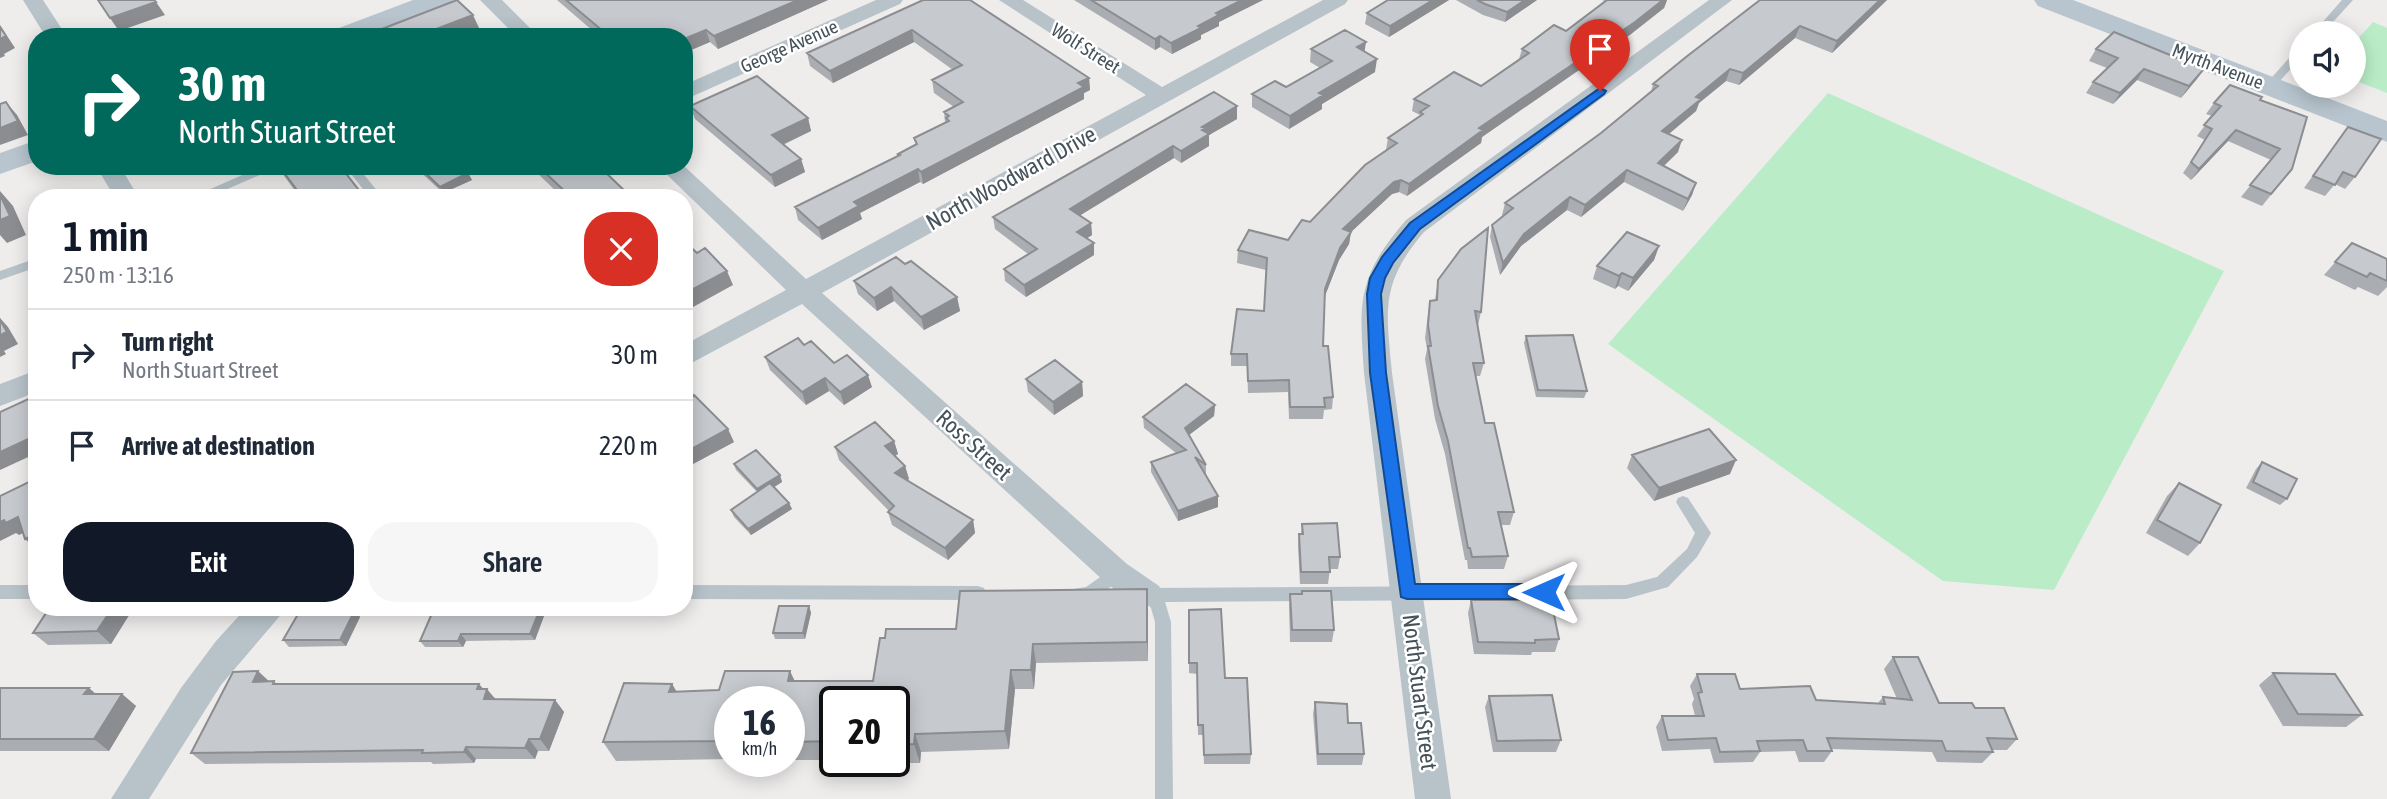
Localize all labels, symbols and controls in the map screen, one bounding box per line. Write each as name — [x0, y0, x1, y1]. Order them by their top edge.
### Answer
street label: George Avenue — [737, 15, 841, 77]
street label: Wolf Street — [1048, 18, 1124, 78]
pin — [1570, 19, 1630, 91]
map controls — [2289, 21, 2366, 98]
button: sound — [2289, 21, 2366, 98]
icon: arrive — [1581, 30, 1619, 68]
street label: Myrth Avenue — [2169, 39, 2267, 93]
text: 30 m — [178, 55, 266, 111]
icon: right — [63, 56, 154, 147]
text: North Stuart Street — [178, 113, 396, 150]
street label: North Woodward Drive — [922, 121, 1100, 235]
text: 1 min — [63, 212, 149, 260]
button: close — [584, 212, 658, 286]
text: 250 m · 13:16 — [63, 262, 174, 288]
text: Turn right — [122, 327, 213, 357]
icon: right — [63, 336, 101, 374]
text: 30 m — [611, 340, 658, 370]
text: North Stuart Street — [122, 357, 279, 383]
street label: Ross Street — [931, 405, 1017, 485]
icon: arrive — [63, 427, 101, 465]
text: Arrive at destination — [122, 431, 315, 461]
text: 220 m — [599, 431, 658, 461]
button: Exit — [63, 522, 354, 602]
button: Share — [368, 522, 658, 602]
position arrow — [1507, 555, 1581, 629]
street label: North Stuart Street — [1398, 613, 1442, 771]
speed limit sign: 20 — [819, 686, 910, 777]
text: 16 — [743, 702, 776, 742]
text: km/h — [742, 738, 777, 759]

